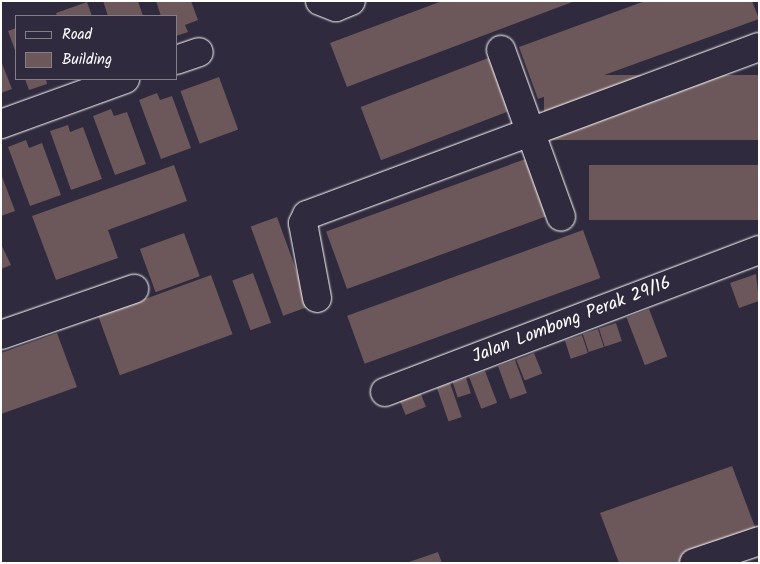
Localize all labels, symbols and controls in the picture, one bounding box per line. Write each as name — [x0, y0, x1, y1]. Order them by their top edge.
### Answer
legend — [15, 15, 178, 80]
text: Road — [62, 23, 92, 47]
text: Building — [62, 48, 112, 72]
street label: Jalan Lombong Perak 29/16 — [470, 273, 674, 369]

